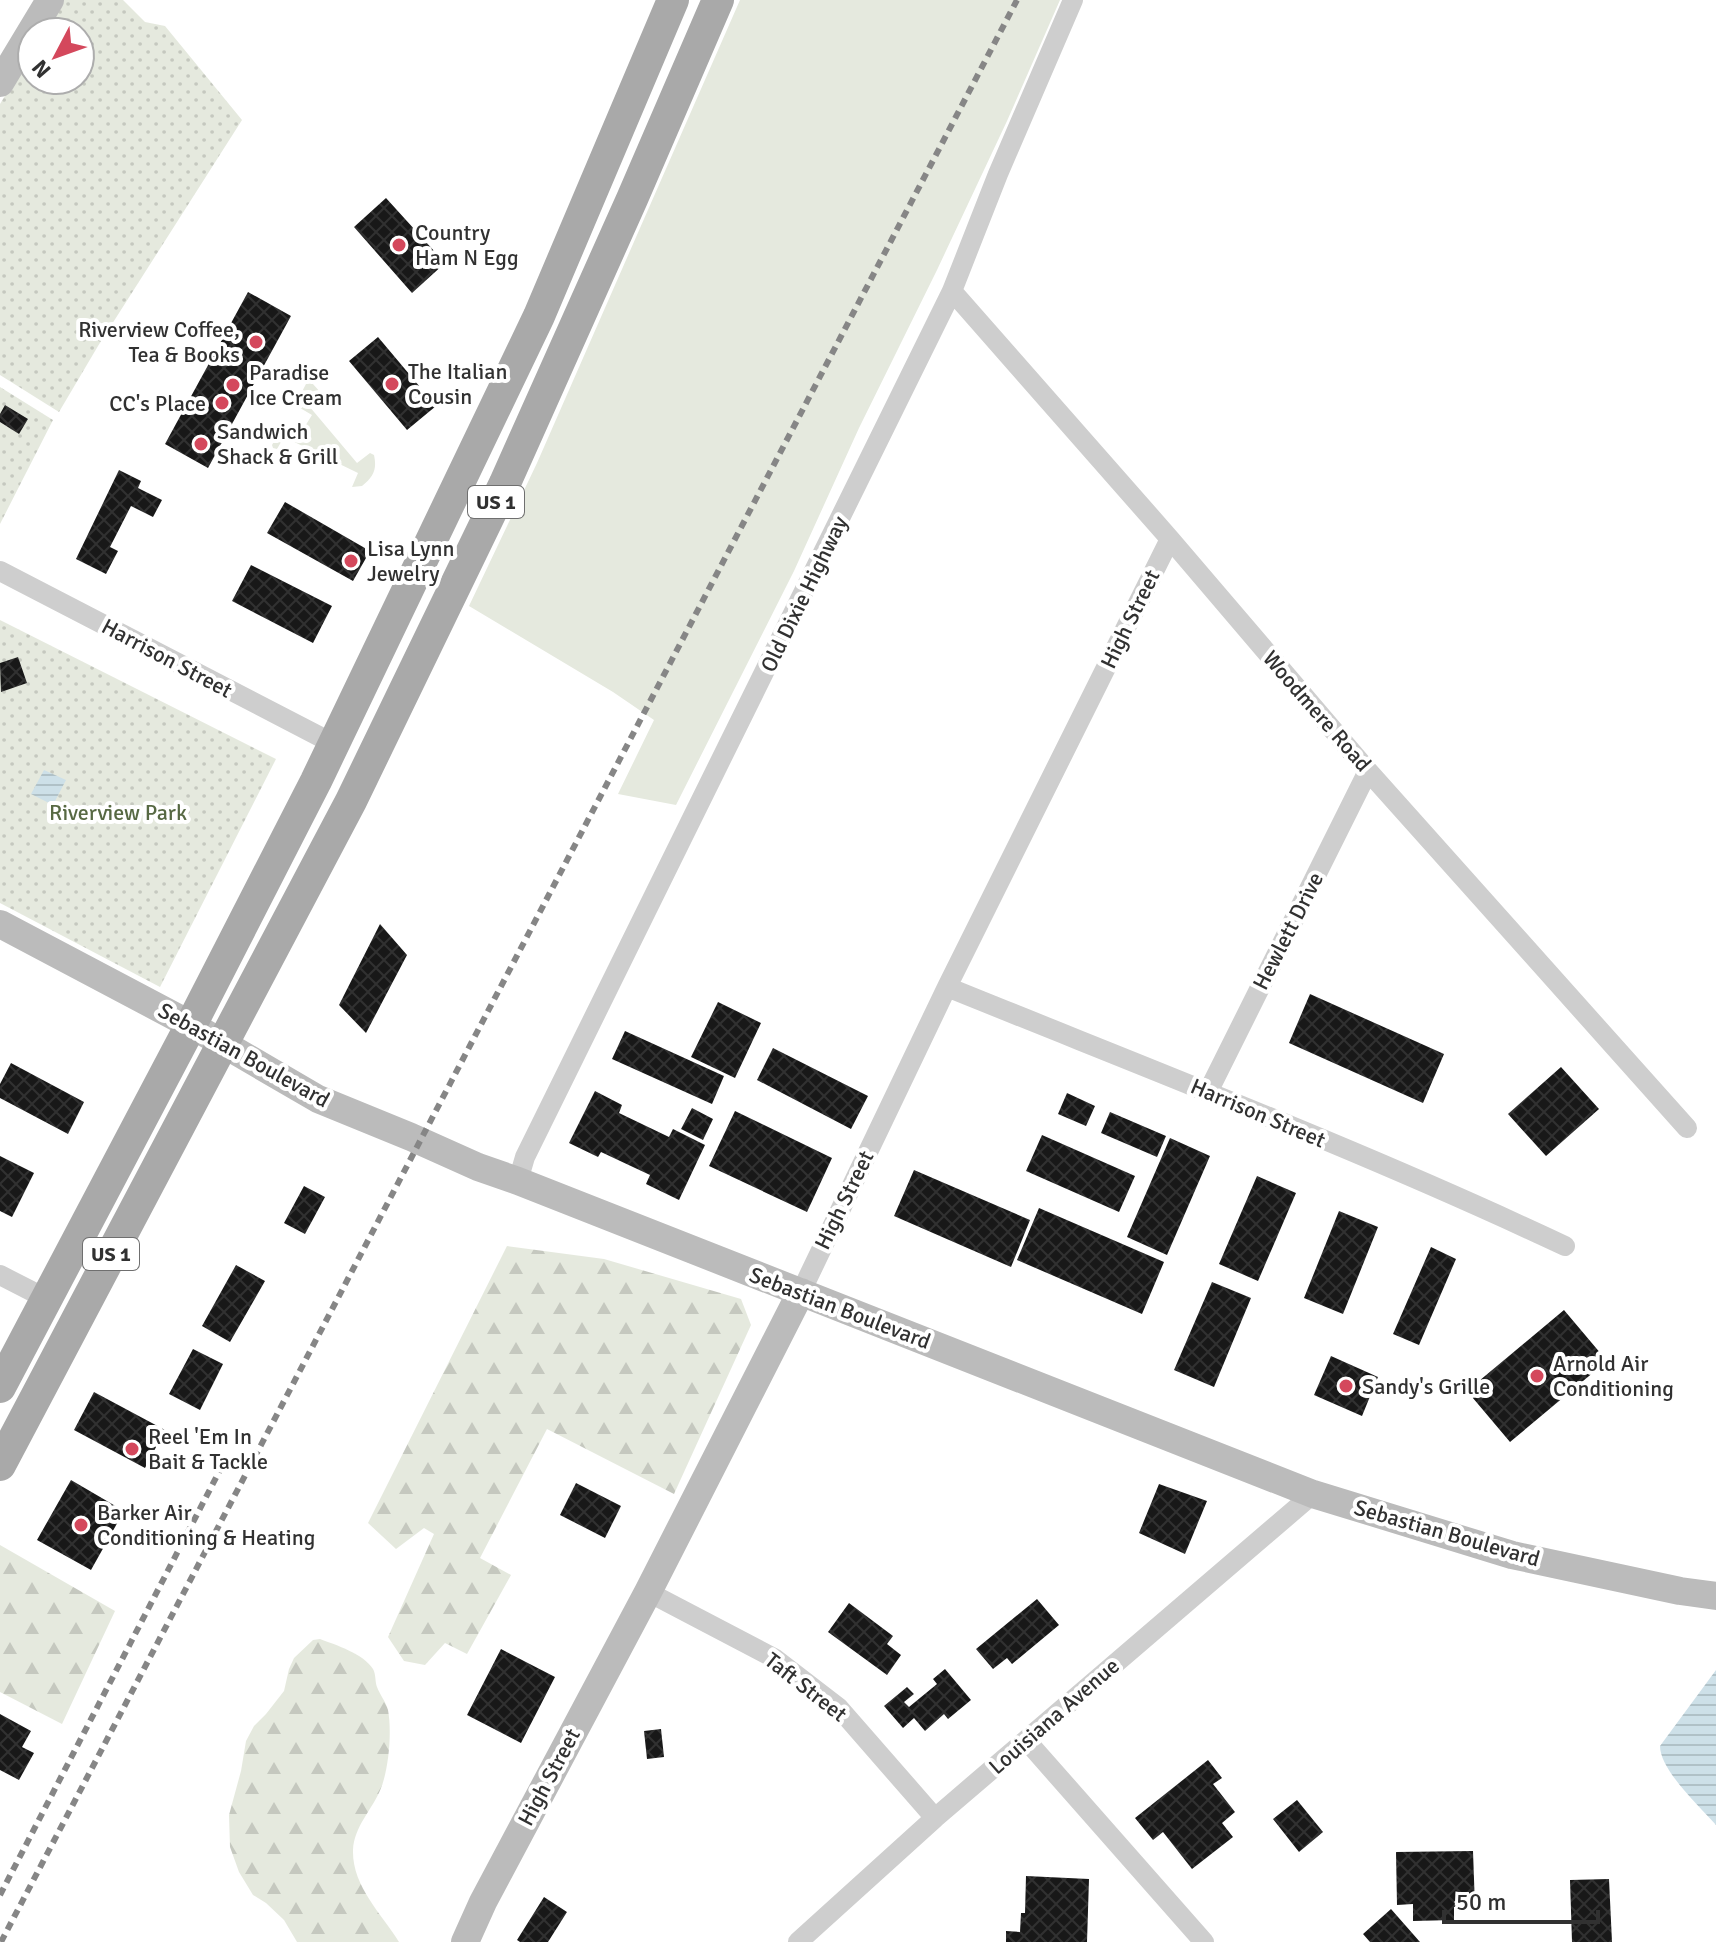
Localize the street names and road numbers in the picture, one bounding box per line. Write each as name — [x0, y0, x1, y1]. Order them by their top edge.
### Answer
road number: US 1 — [468, 486, 524, 518]
street label: Old Dixie Highway — [755, 511, 854, 676]
street label: High Street — [1095, 565, 1166, 673]
street label: Harrison Street — [97, 612, 237, 704]
street label: Woodmere Road — [1257, 645, 1377, 777]
street label: Hewlett Drive — [1247, 868, 1329, 994]
street label: Sebastian Boulevard — [154, 997, 334, 1113]
street label: Harrison Street — [1187, 1072, 1330, 1154]
street label: High Street — [809, 1146, 880, 1254]
road number: US 1 — [83, 1238, 139, 1270]
street label: Sebastian Boulevard — [746, 1261, 934, 1355]
street label: Sebastian Boulevard — [1351, 1494, 1543, 1572]
street label: Taft Street — [760, 1647, 853, 1728]
street label: Louisiana Avenue — [983, 1652, 1125, 1780]
street label: High Street — [512, 1723, 586, 1830]

